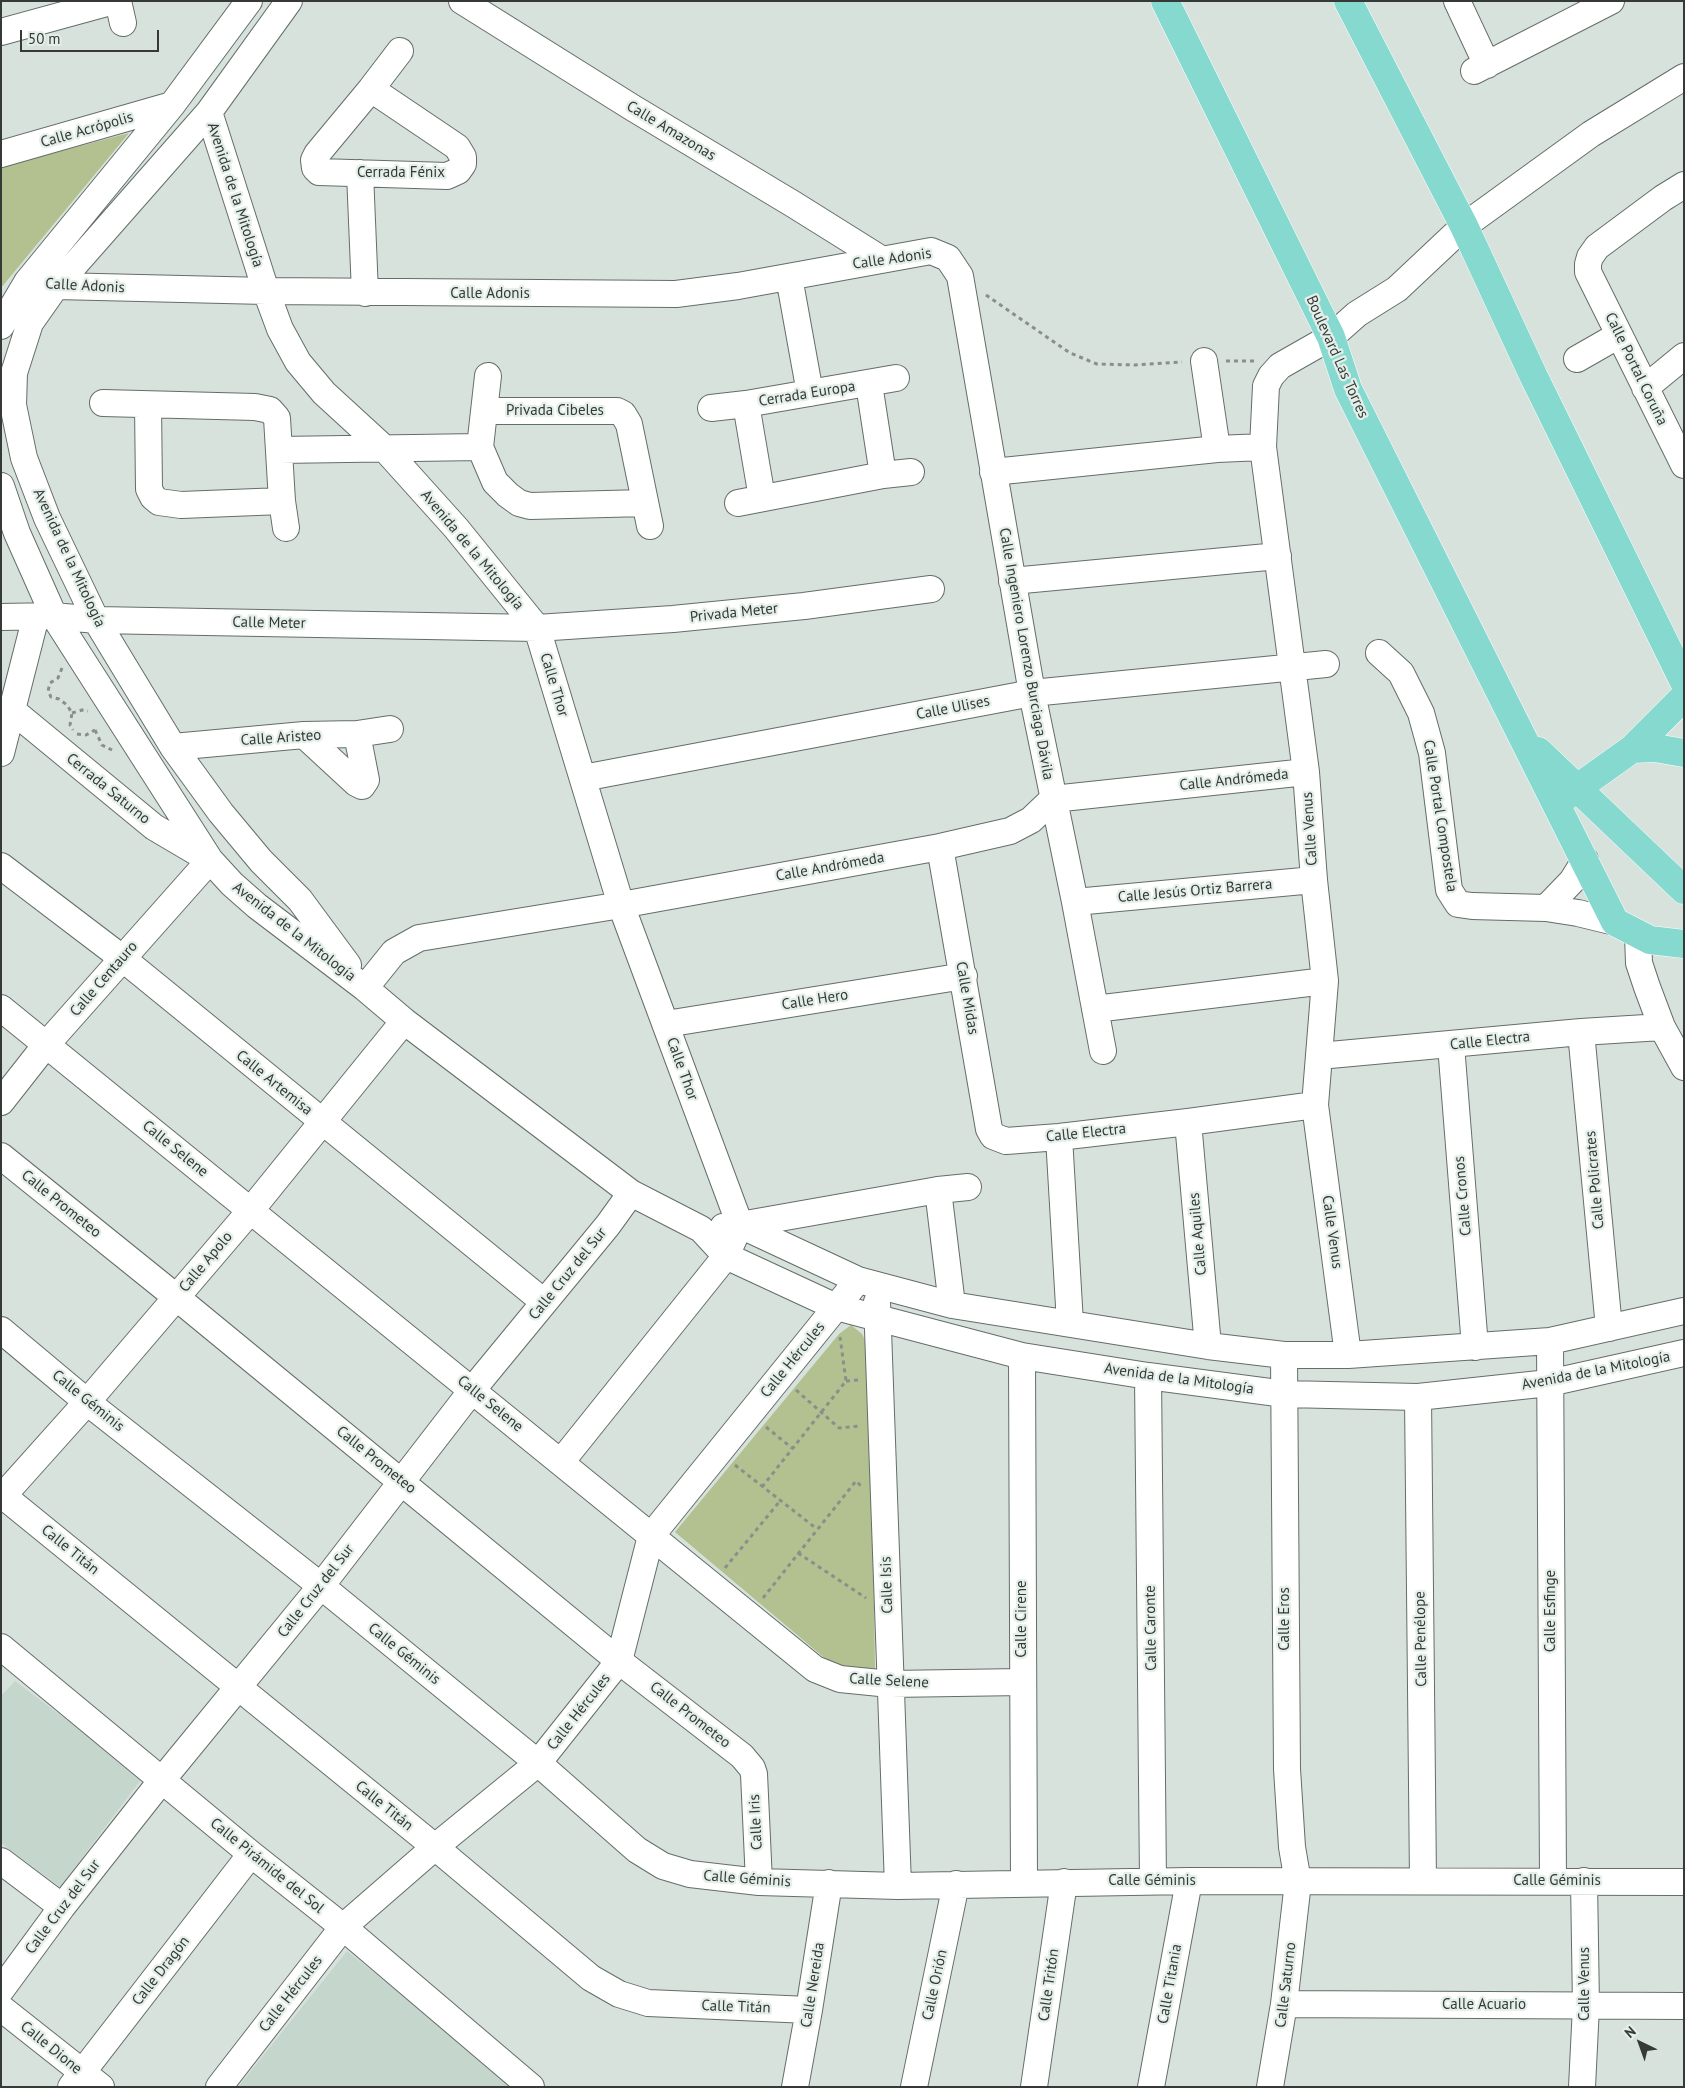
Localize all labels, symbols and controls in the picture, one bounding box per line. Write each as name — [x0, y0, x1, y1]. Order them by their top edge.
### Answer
scale bar — [22, 20, 161, 52]
text: 50 m — [28, 29, 61, 48]
street label: Calle Amazonas — [623, 97, 719, 165]
street label: Calle Acrópolis — [39, 108, 135, 152]
street label: Avenida de la Mitología — [203, 120, 267, 270]
street label: Cerrada Fénix — [357, 164, 445, 182]
street label: Calle Adonis — [851, 245, 933, 273]
street label: Calle Adonis — [45, 275, 125, 297]
street label: Calle Adonis — [450, 285, 530, 303]
street label: Boulevard Las Torres — [1302, 293, 1372, 421]
street label: Calle Portal Coruña — [1601, 310, 1671, 428]
street label: Cerrada Europa — [757, 377, 857, 411]
street label: Privada Cibeles — [506, 402, 604, 420]
street label: Avenida de la Mitología — [29, 486, 109, 630]
street label: Avenida de la Mitología — [417, 486, 527, 614]
street label: Calle Ingeniero Lorenzo Burciaga Dávila — [995, 527, 1057, 781]
street label: Privada Meter — [689, 599, 779, 627]
street label: Calle Meter — [232, 613, 306, 633]
street label: Calle Thor — [536, 651, 572, 719]
street label: Calle Ulises — [915, 692, 991, 724]
street label: Calle Aristeo — [240, 726, 322, 750]
street label: Calle Portal Compostela — [1419, 739, 1461, 893]
street label: Cerrada Saturno — [62, 750, 154, 828]
street label: Calle Andrómeda — [1179, 765, 1289, 795]
street label: Calle Venus — [1298, 791, 1322, 867]
street label: Calle Andrómeda — [774, 849, 886, 885]
street label: Calle Jesús Ortiz Barrera — [1117, 875, 1273, 907]
street label: Avenida de la Mitología — [229, 878, 359, 986]
street label: Calle Centauro — [66, 938, 142, 1020]
street label: Calle Midas — [952, 960, 982, 1036]
street label: Calle Hero — [781, 986, 849, 1014]
street label: Calle Electra — [1449, 1028, 1531, 1054]
street label: Calle Thor — [662, 1035, 702, 1103]
street label: Calle Artemisa — [232, 1047, 316, 1119]
street label: Calle Selene — [138, 1117, 212, 1181]
street label: Calle Electra — [1045, 1120, 1127, 1146]
street label: Calle Policrates — [1582, 1130, 1608, 1230]
street label: Calle Cronos — [1451, 1155, 1475, 1237]
street label: Calle Prometeo — [18, 1166, 104, 1242]
street label: Calle Aquiles — [1185, 1192, 1211, 1276]
street label: Calle Venus — [1318, 1194, 1346, 1270]
street label: Calle Cruz del Sur — [525, 1224, 611, 1324]
street label: Calle Apolo — [175, 1228, 237, 1296]
street label: Calle Hércules — [757, 1319, 829, 1401]
street label: Avenida de la Mitología — [1520, 1348, 1672, 1394]
street label: Avenida de la Mitología — [1103, 1360, 1255, 1398]
street label: Calle Géminis — [48, 1366, 128, 1436]
street label: Calle Selene — [453, 1372, 527, 1436]
street label: Calle Prometeo — [333, 1422, 419, 1498]
street label: Calle Titán — [37, 1521, 103, 1579]
street label: Calle Cruz del Sur — [274, 1541, 358, 1641]
street label: Calle Isis — [877, 1556, 897, 1614]
street label: Calle Esfinge — [1542, 1570, 1560, 1652]
street label: Calle Cirene — [1013, 1580, 1031, 1658]
street label: Calle Caronte — [1141, 1585, 1161, 1671]
street label: Calle Eros — [1276, 1587, 1294, 1651]
street label: Calle Penélope — [1411, 1591, 1431, 1687]
street label: Calle Géminis — [364, 1619, 444, 1689]
street label: Calle Hércules — [544, 1670, 614, 1754]
street label: Calle Selene — [849, 1670, 929, 1692]
street label: Calle Prometeo — [646, 1678, 734, 1752]
street label: Calle Titán — [351, 1777, 417, 1835]
street label: Calle Iris — [746, 1794, 766, 1850]
street label: Calle Pirámide del Sol — [206, 1815, 328, 1917]
street label: Calle Cruz del Sur — [22, 1856, 104, 1958]
street label: Calle Géminis — [703, 1867, 791, 1891]
street label: Calle Géminis — [1108, 1872, 1196, 1890]
street label: Calle Géminis — [1513, 1872, 1601, 1890]
street label: Calle Dragón — [128, 1933, 194, 2009]
street label: Calle Nereida — [797, 1941, 829, 2029]
street label: Calle Saturno — [1272, 1941, 1300, 2029]
street label: Calle Titania — [1154, 1943, 1186, 2025]
street label: Calle Venus — [1576, 1947, 1594, 2021]
street label: Calle Orión — [919, 1948, 951, 2022]
street label: Calle Tritón — [1035, 1948, 1063, 2022]
street label: Calle Hércules — [256, 1952, 326, 2036]
street label: Calle Acuario — [1442, 1996, 1526, 2014]
street label: Calle Titán — [701, 1997, 771, 2017]
street label: Calle Dione — [17, 2018, 85, 2078]
north arrow — [1615, 2018, 1665, 2068]
text: N — [1621, 2022, 1639, 2042]

